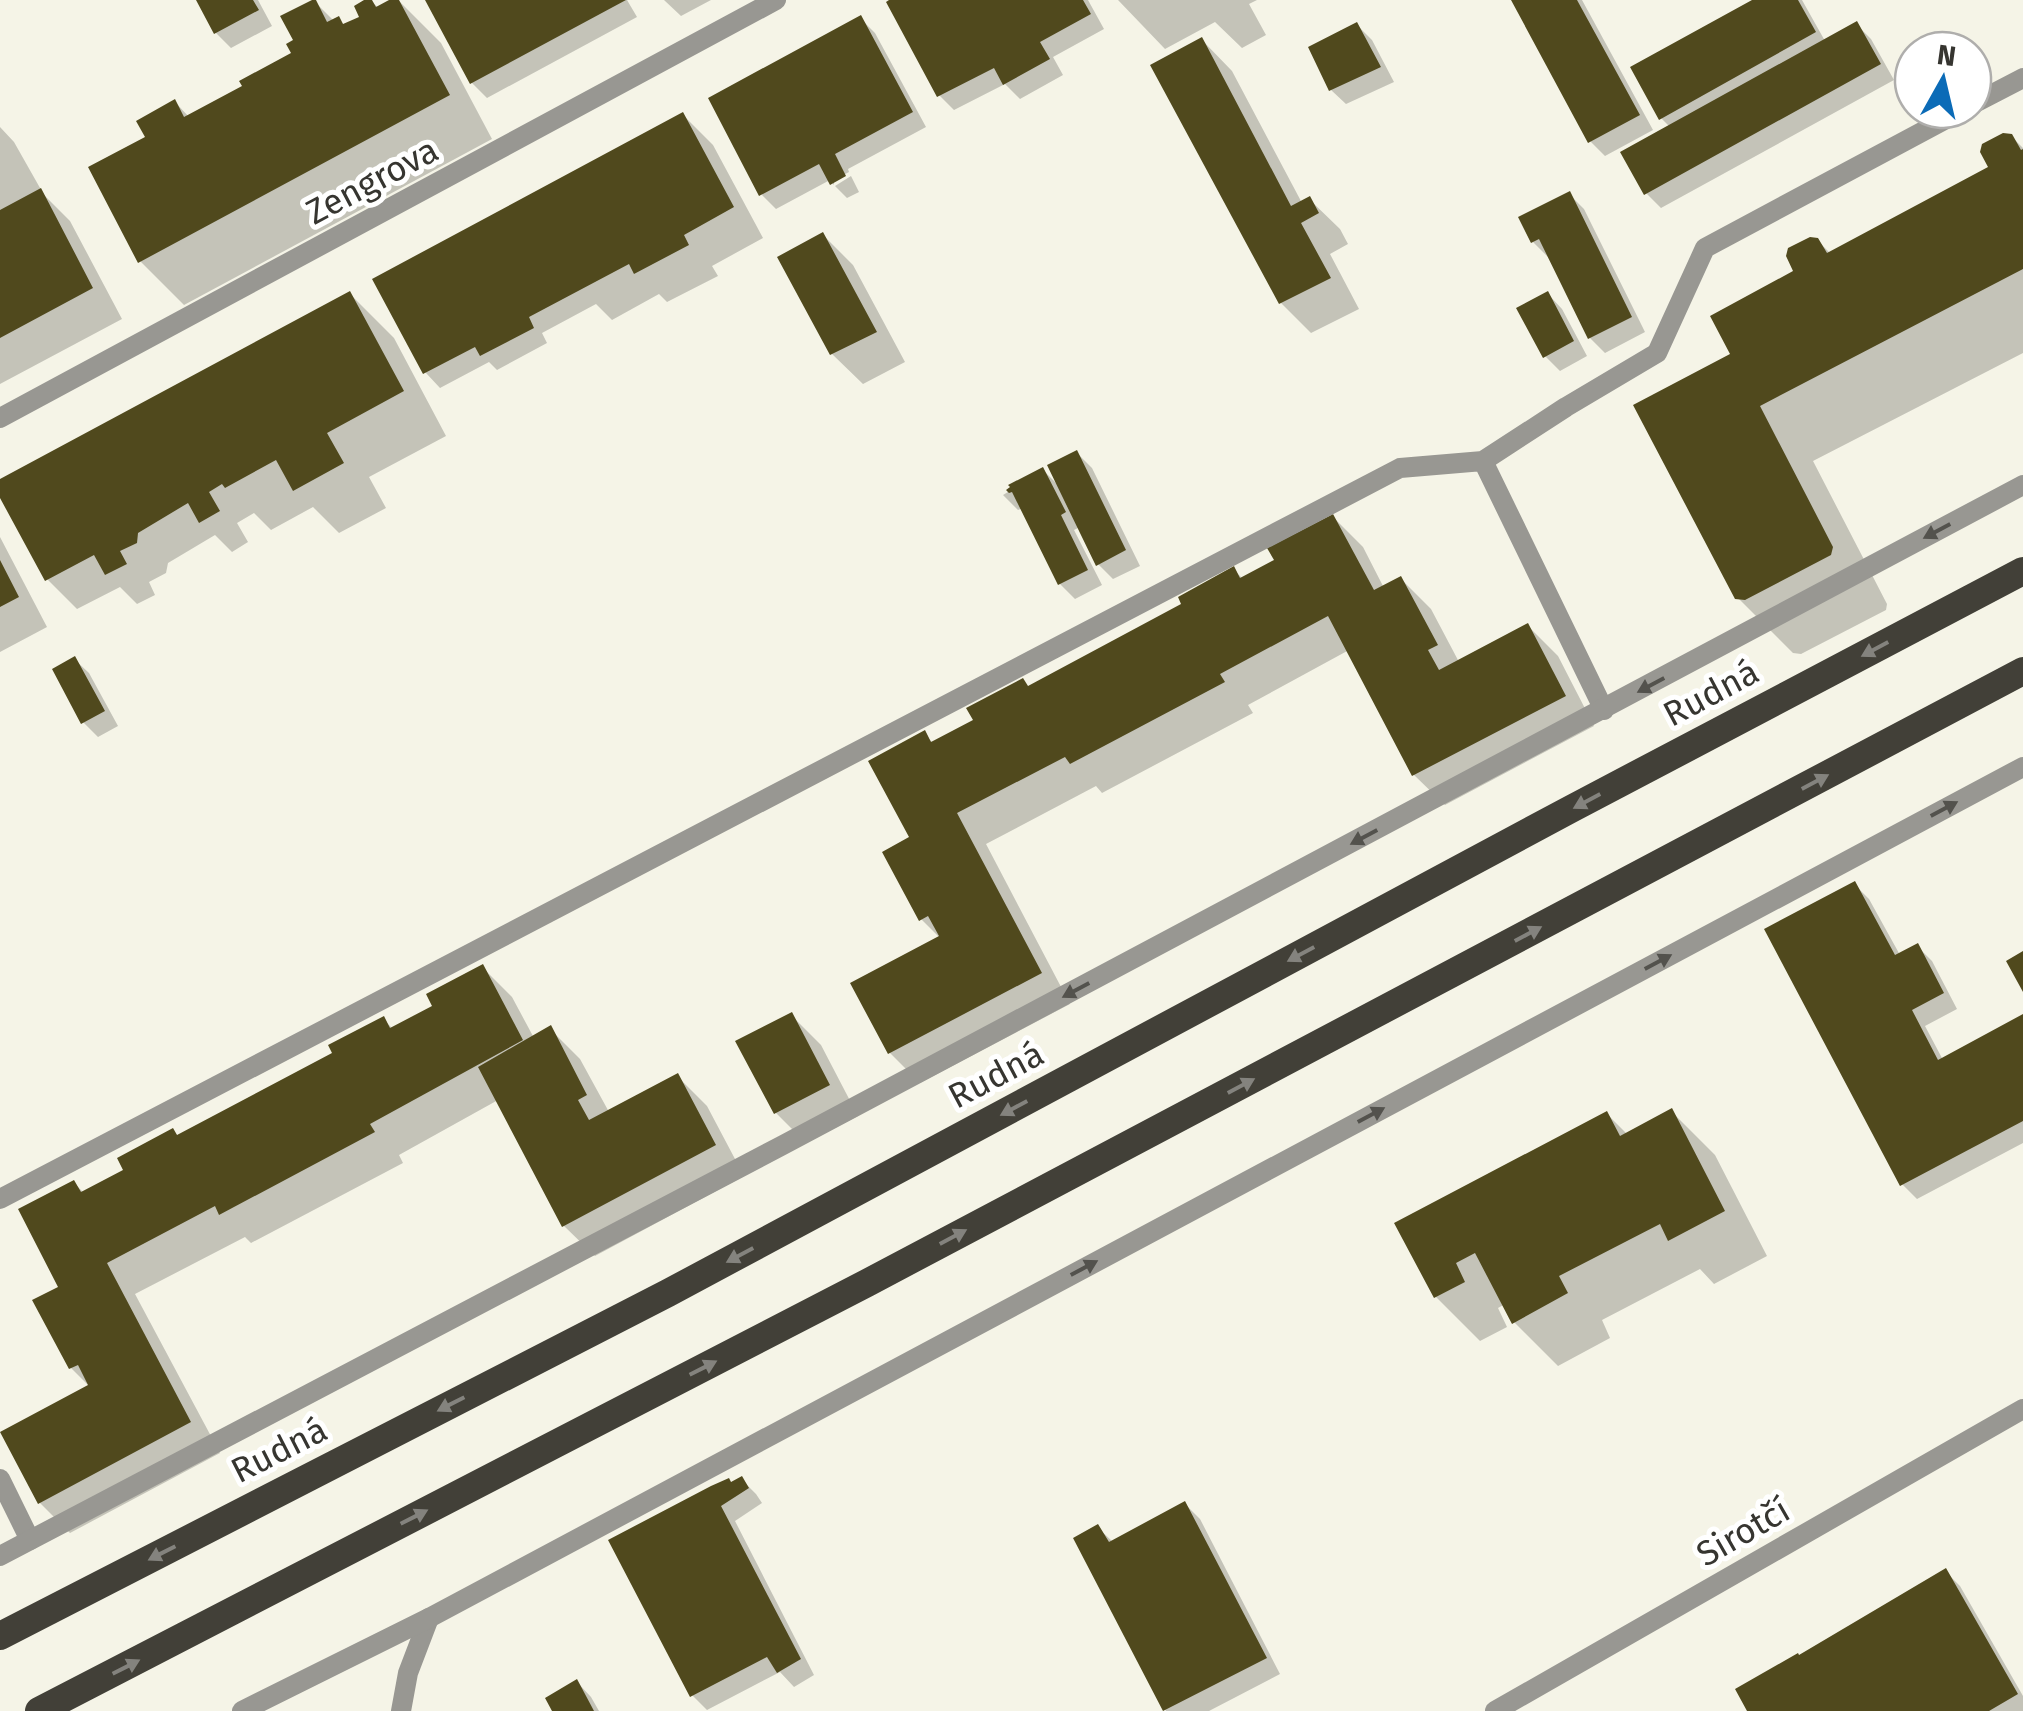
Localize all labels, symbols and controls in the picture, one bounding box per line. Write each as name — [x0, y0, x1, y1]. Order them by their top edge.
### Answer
north arrow — [1893, 30, 1993, 130]
text: N — [1935, 38, 1958, 73]
street label: Zengrova — [299, 129, 445, 233]
one-way arrow — [1923, 523, 1952, 540]
one-way arrow — [1860, 641, 1889, 658]
street label: Rudná — [1656, 651, 1766, 735]
one-way arrow — [1636, 676, 1665, 693]
one-way arrow — [1801, 774, 1829, 791]
one-way arrow — [1573, 792, 1602, 809]
one-way arrow — [1930, 801, 1959, 818]
one-way arrow — [1349, 828, 1378, 845]
one-way arrow — [1514, 926, 1542, 944]
one-way arrow — [1286, 945, 1315, 962]
one-way arrow — [1643, 954, 1672, 971]
one-way arrow — [1062, 981, 1091, 998]
street label: Rudná — [941, 1033, 1051, 1117]
one-way arrow — [1226, 1078, 1255, 1095]
one-way arrow — [1000, 1099, 1029, 1116]
one-way arrow — [1356, 1107, 1385, 1124]
one-way arrow — [938, 1229, 967, 1246]
one-way arrow — [725, 1246, 754, 1263]
one-way arrow — [1070, 1260, 1099, 1277]
one-way arrow — [689, 1360, 718, 1377]
one-way arrow — [437, 1395, 466, 1412]
street label: Rudná — [224, 1408, 334, 1492]
street label: Sirotčí — [1689, 1489, 1797, 1575]
one-way arrow — [400, 1509, 429, 1526]
one-way arrow — [148, 1544, 177, 1561]
one-way arrow — [112, 1659, 141, 1676]

